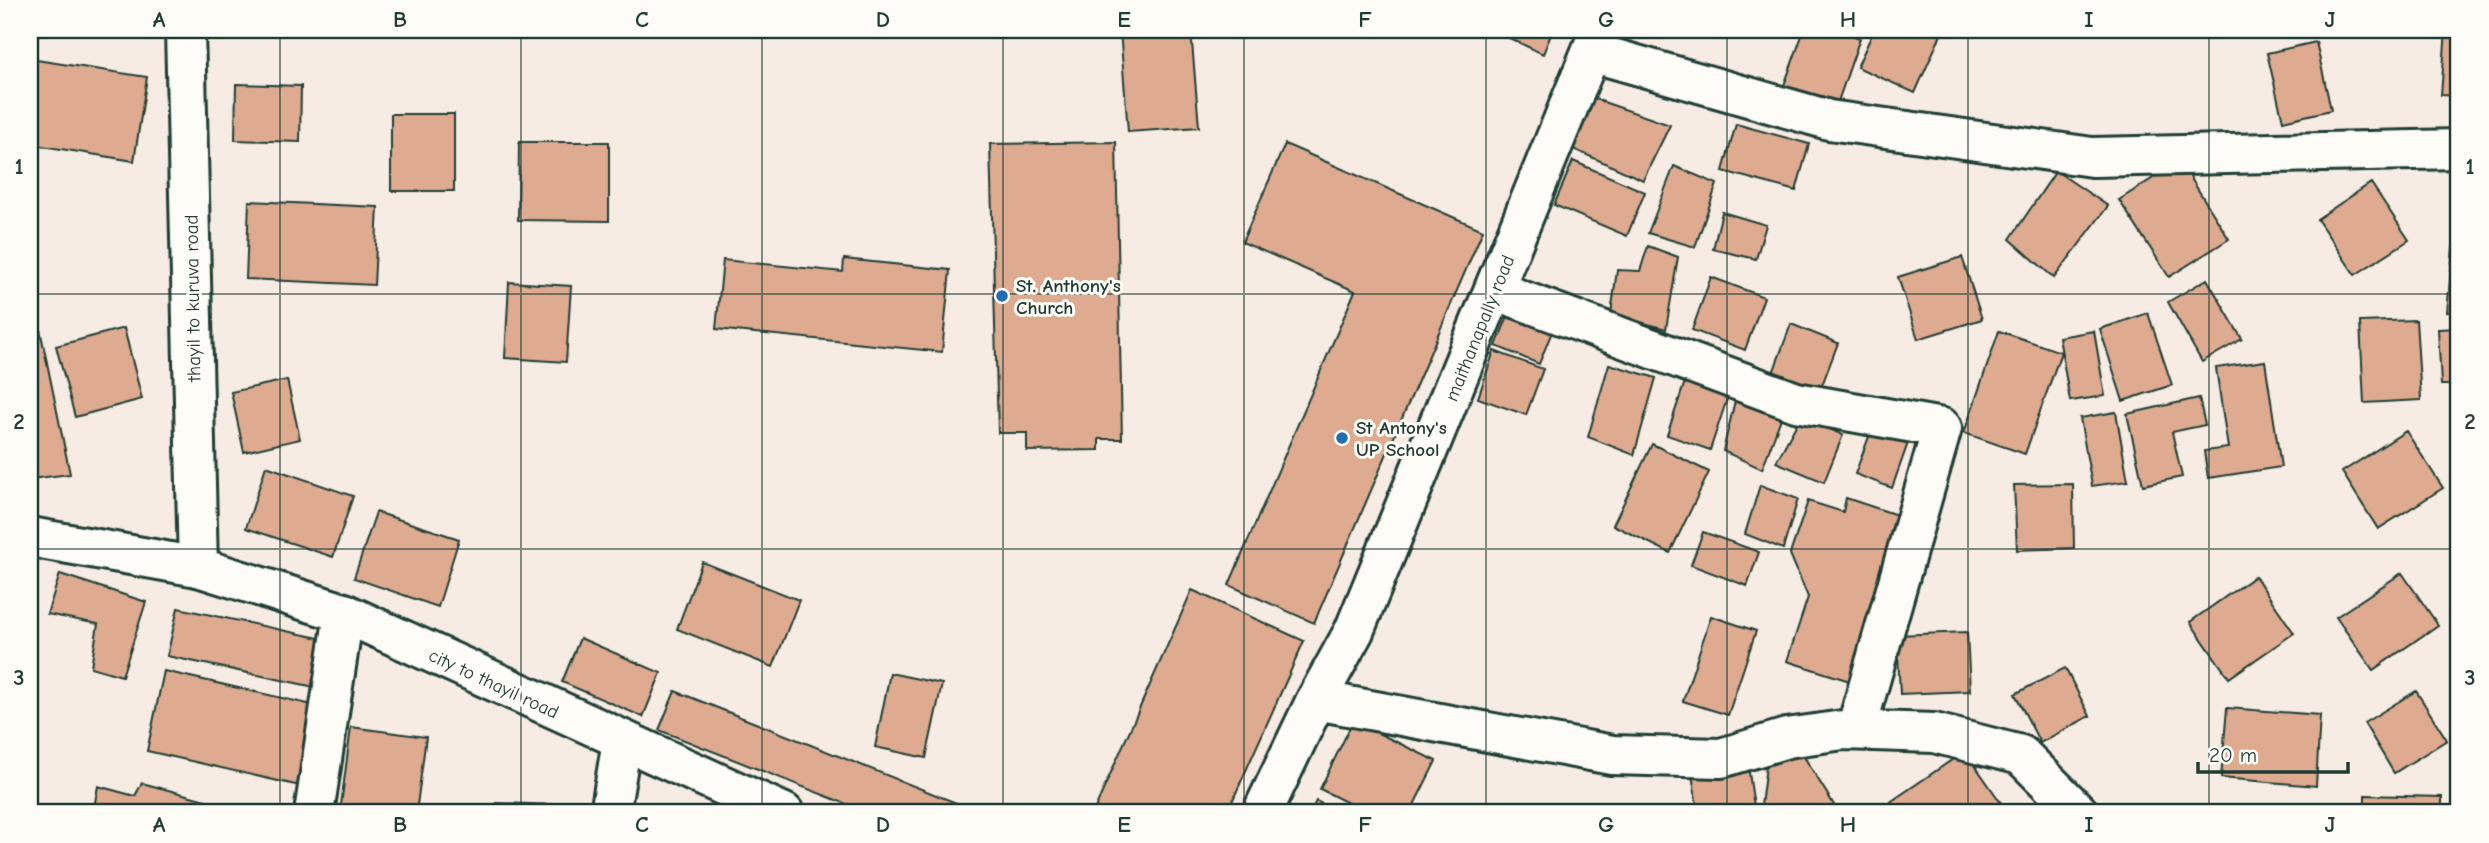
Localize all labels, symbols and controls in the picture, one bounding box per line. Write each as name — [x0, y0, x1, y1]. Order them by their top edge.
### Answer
text: A — [153, 6, 166, 33]
text: B — [393, 6, 407, 33]
text: C — [635, 6, 649, 33]
text: D — [876, 6, 890, 33]
text: E — [1117, 6, 1131, 33]
text: F — [1358, 6, 1372, 33]
text: G — [1598, 6, 1614, 33]
text: H — [1840, 6, 1856, 33]
text: I — [2084, 6, 2094, 33]
text: J — [2325, 6, 2336, 33]
text: 1 — [14, 153, 24, 180]
text: 1 — [2465, 153, 2475, 180]
street label: thayil to kuruva road — [181, 214, 205, 383]
street label: maithanapally road — [1441, 252, 1519, 405]
place label: St. Anthony's Church — [1016, 275, 1121, 319]
marker: St. Anthony's Church — [994, 288, 1010, 304]
text: 2 — [13, 408, 25, 435]
text: 2 — [2464, 408, 2476, 435]
place label: St Antony's UP School — [1356, 417, 1447, 461]
marker: St Antony's UP School — [1334, 430, 1350, 446]
street label: city to thayil road — [425, 644, 562, 724]
text: 3 — [13, 664, 25, 691]
text: 3 — [2464, 664, 2476, 691]
scale bar — [2198, 731, 2349, 775]
text: 20 m — [2209, 743, 2257, 767]
text: A — [153, 811, 166, 838]
text: B — [393, 811, 407, 838]
text: C — [635, 811, 649, 838]
text: D — [876, 811, 890, 838]
text: E — [1117, 811, 1131, 838]
text: F — [1358, 811, 1372, 838]
text: G — [1598, 811, 1614, 838]
text: H — [1840, 811, 1856, 838]
text: I — [2084, 811, 2094, 838]
text: J — [2325, 811, 2336, 838]

